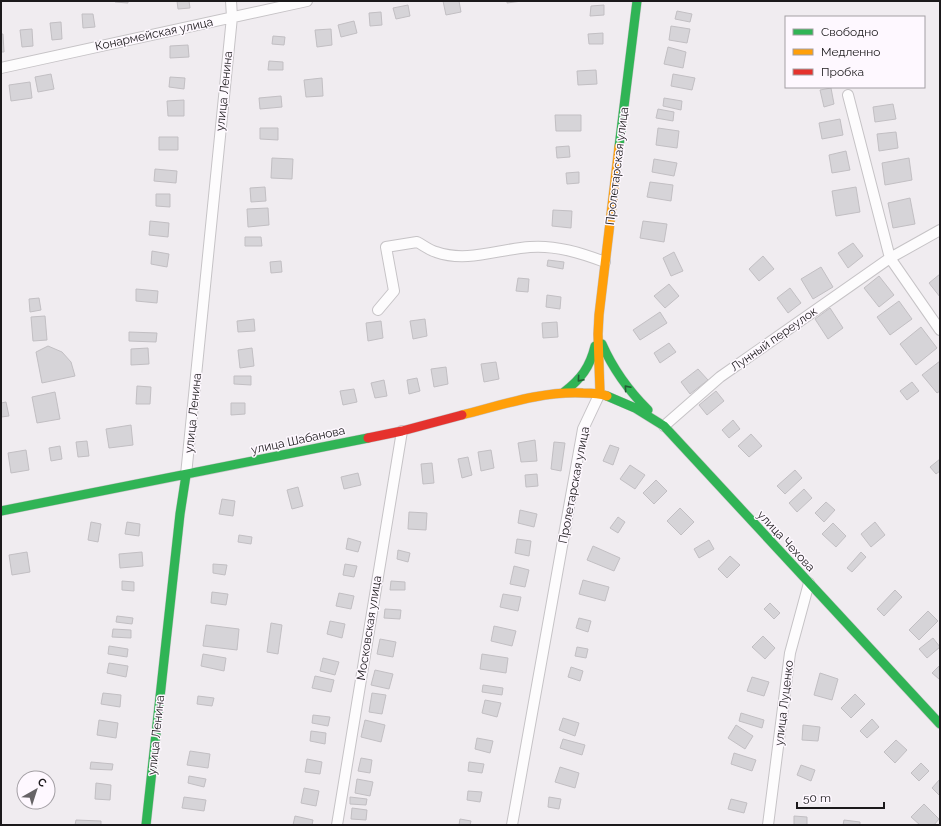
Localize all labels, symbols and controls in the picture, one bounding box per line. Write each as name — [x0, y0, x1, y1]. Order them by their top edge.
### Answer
street label: Конармейская улица — [94, 15, 214, 53]
legend — [785, 16, 925, 88]
text: Свободно — [821, 25, 878, 39]
text: Медленно — [821, 45, 880, 59]
street label: улица Ленина — [213, 50, 235, 132]
text: Пробка — [821, 65, 864, 79]
street label: Пролетарская улица — [603, 106, 631, 226]
street label: Лунный переулок — [728, 304, 820, 374]
street label: улица Ленина — [182, 372, 204, 454]
one-way arrow — [578, 374, 585, 382]
one-way arrow — [625, 385, 632, 393]
street label: улица Шабанова — [250, 423, 346, 457]
street label: Пролетарская улица — [556, 425, 592, 545]
street label: улица Чехова — [754, 508, 818, 574]
street label: Московская улица — [354, 575, 384, 681]
street label: улица Луценко — [772, 659, 796, 747]
street label: улица Ленина — [145, 694, 167, 776]
north arrow — [16, 770, 56, 810]
text: С — [35, 775, 49, 790]
scale bar — [797, 784, 884, 810]
text: 50 m — [803, 791, 831, 805]

